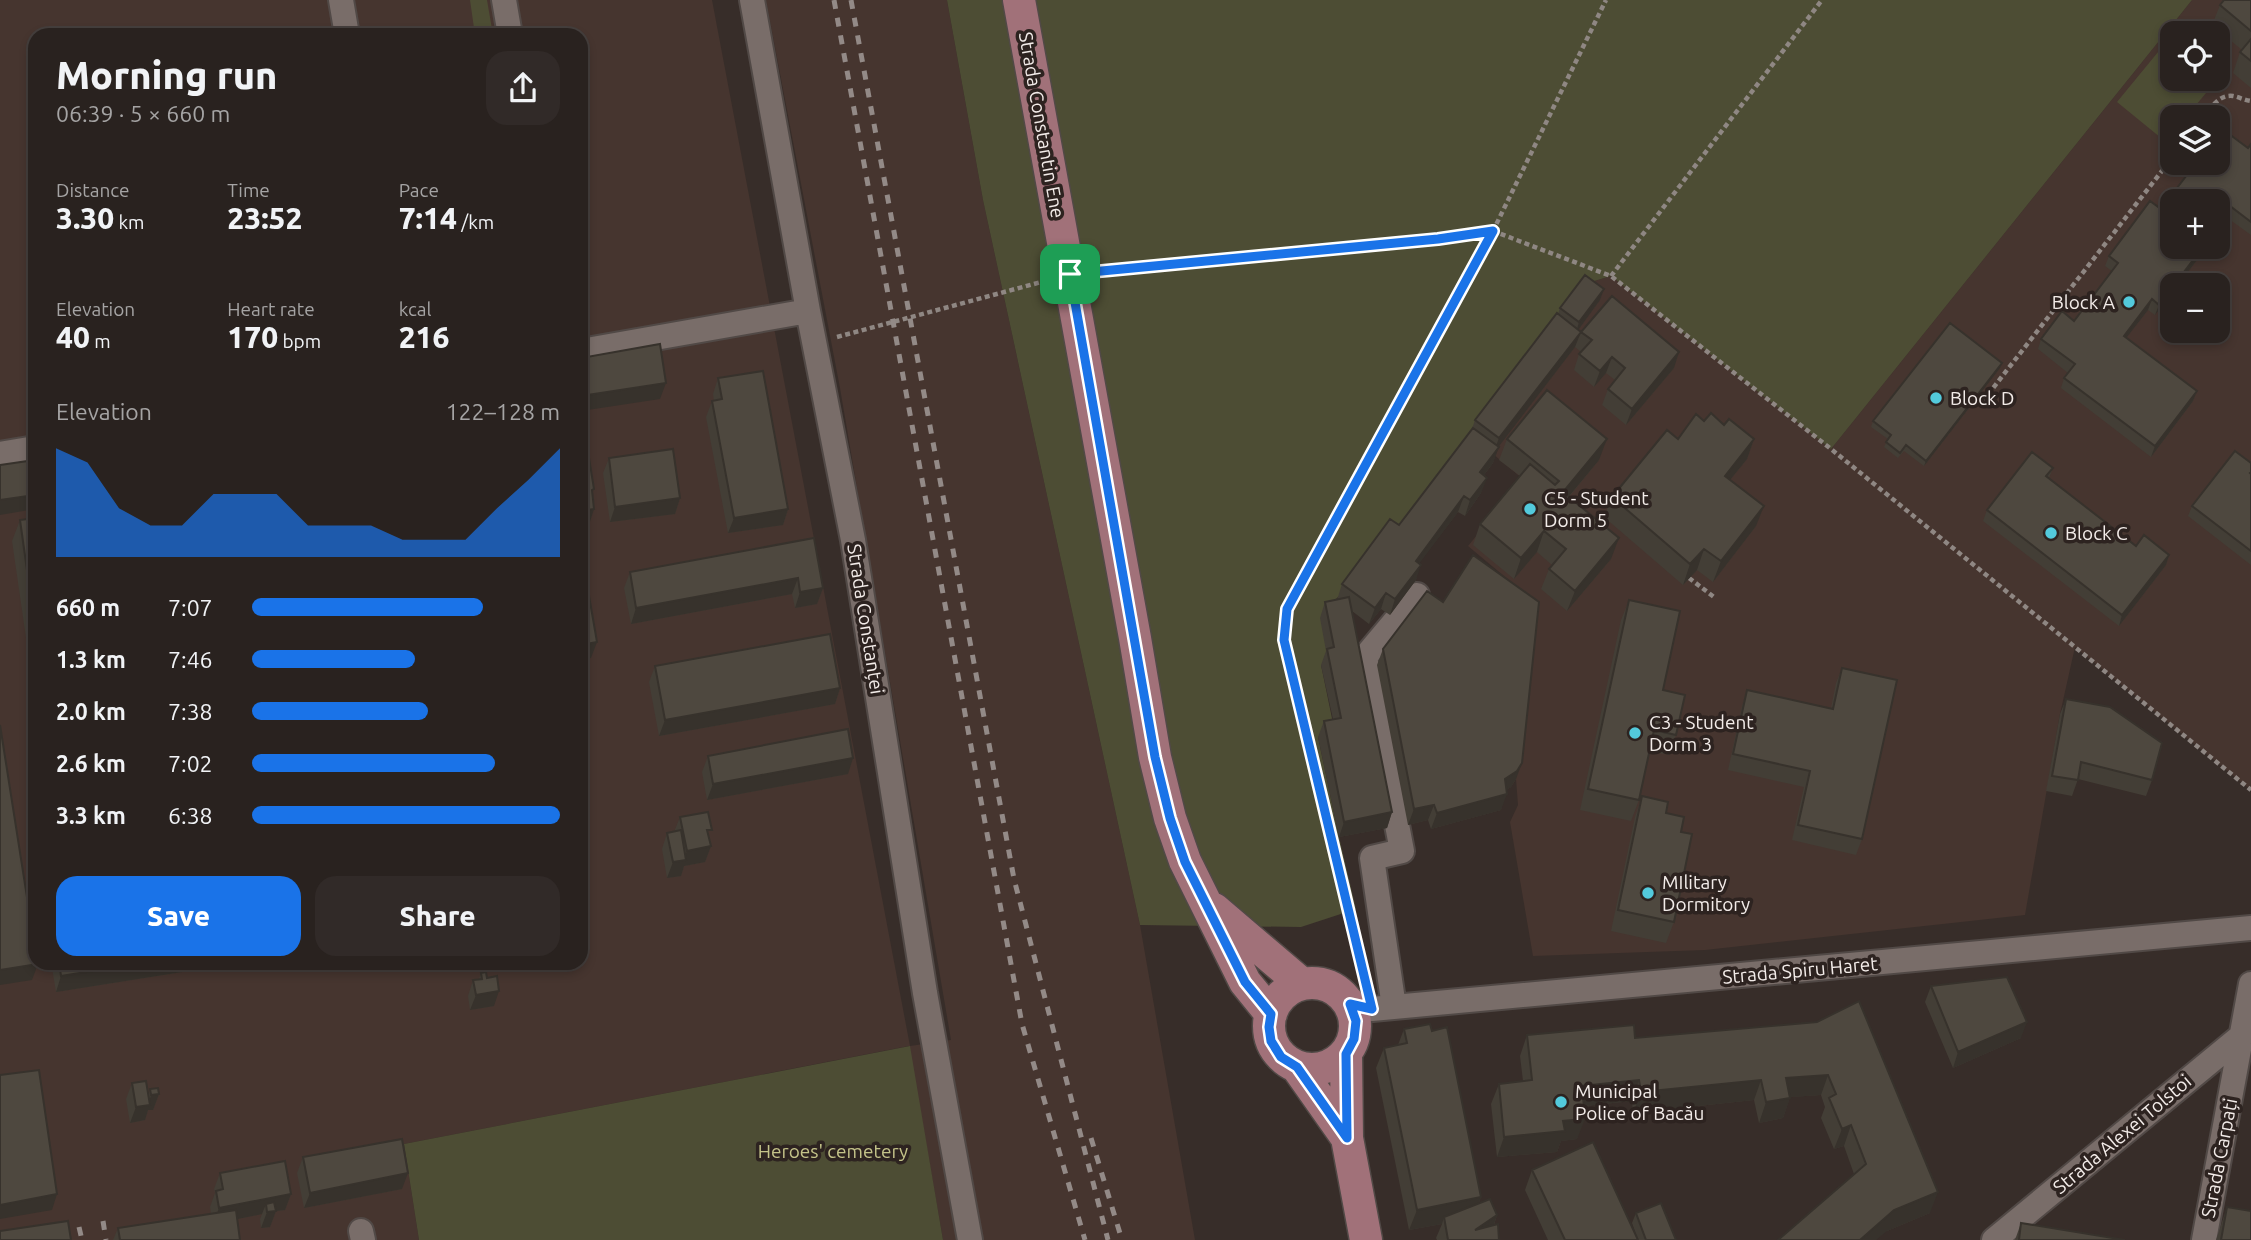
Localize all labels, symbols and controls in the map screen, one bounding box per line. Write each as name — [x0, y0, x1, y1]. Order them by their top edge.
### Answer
map controls — [2160, 21, 2230, 343]
button: locate — [2160, 21, 2230, 91]
street label: Strada Constantin Ene — [1015, 30, 1069, 220]
button: share — [486, 51, 560, 125]
text: Morning run — [56, 54, 277, 96]
text: 06:39 · 5 × 660 m — [56, 101, 230, 126]
button: layers — [2160, 105, 2230, 175]
text: Distance — [56, 179, 130, 201]
text: Time — [227, 179, 270, 201]
text: Pace — [399, 179, 439, 201]
button: + — [2160, 189, 2230, 259]
text: 3.30 — [56, 201, 114, 235]
text: 23:52 — [227, 201, 302, 235]
text: 7:14 — [399, 201, 457, 235]
text: km — [114, 211, 144, 233]
text: /km — [457, 211, 494, 233]
pin — [1040, 244, 1100, 304]
icon: arrive — [1051, 255, 1089, 293]
button: − — [2160, 273, 2230, 343]
place label: Block A — [2052, 291, 2116, 313]
marker: Block A — [2121, 294, 2137, 310]
text: Elevation — [56, 298, 135, 320]
text: Heart rate — [227, 298, 315, 320]
text: kcal — [399, 298, 431, 320]
text: 40 — [56, 320, 90, 354]
text: 170 — [227, 320, 278, 354]
text: 216 — [399, 320, 449, 354]
text: m — [90, 330, 111, 352]
text: bpm — [278, 330, 321, 352]
place label: Block D — [1950, 387, 2014, 409]
marker: Block D — [1928, 390, 1944, 406]
text: Elevation — [56, 399, 152, 424]
text: 122–128 m — [446, 399, 560, 424]
place label: C5 - Student Dorm 5 — [1544, 487, 1649, 531]
marker: C5 - Student Dorm 5 — [1522, 501, 1538, 517]
place label: Block C — [2065, 522, 2128, 544]
marker: Block C — [2043, 525, 2059, 541]
street label: Strada Constanței — [843, 542, 889, 696]
text: 660 m — [56, 595, 120, 620]
text: 7:07 — [168, 595, 213, 620]
text: 1.3 km — [56, 647, 126, 672]
text: 7:46 — [168, 647, 213, 672]
text: 2.0 km — [56, 699, 126, 724]
text: 7:38 — [168, 699, 213, 724]
place label: C3 - Student Dorm 3 — [1649, 711, 1754, 755]
marker: C3 - Student Dorm 3 — [1627, 725, 1643, 741]
text: 2.6 km — [56, 751, 126, 776]
text: 7:02 — [168, 751, 213, 776]
text: 3.3 km — [56, 803, 126, 828]
text: 6:38 — [168, 803, 213, 828]
place label: MIlitary Dormitory — [1662, 871, 1750, 915]
button: Save — [56, 876, 301, 956]
button: Share — [315, 876, 560, 956]
marker: MIlitary Dormitory — [1640, 885, 1656, 901]
street label: Strada Spiru Haret — [1721, 952, 1879, 988]
street label: Strada Alexei Tolstoi — [2049, 1070, 2195, 1198]
place label: Municipal Police of Bacău — [1575, 1080, 1704, 1124]
marker: Municipal Police of Bacău — [1553, 1094, 1569, 1110]
street label: Strada Carpați — [2197, 1096, 2241, 1220]
park label: Heroes' cemetery — [758, 1140, 908, 1162]

